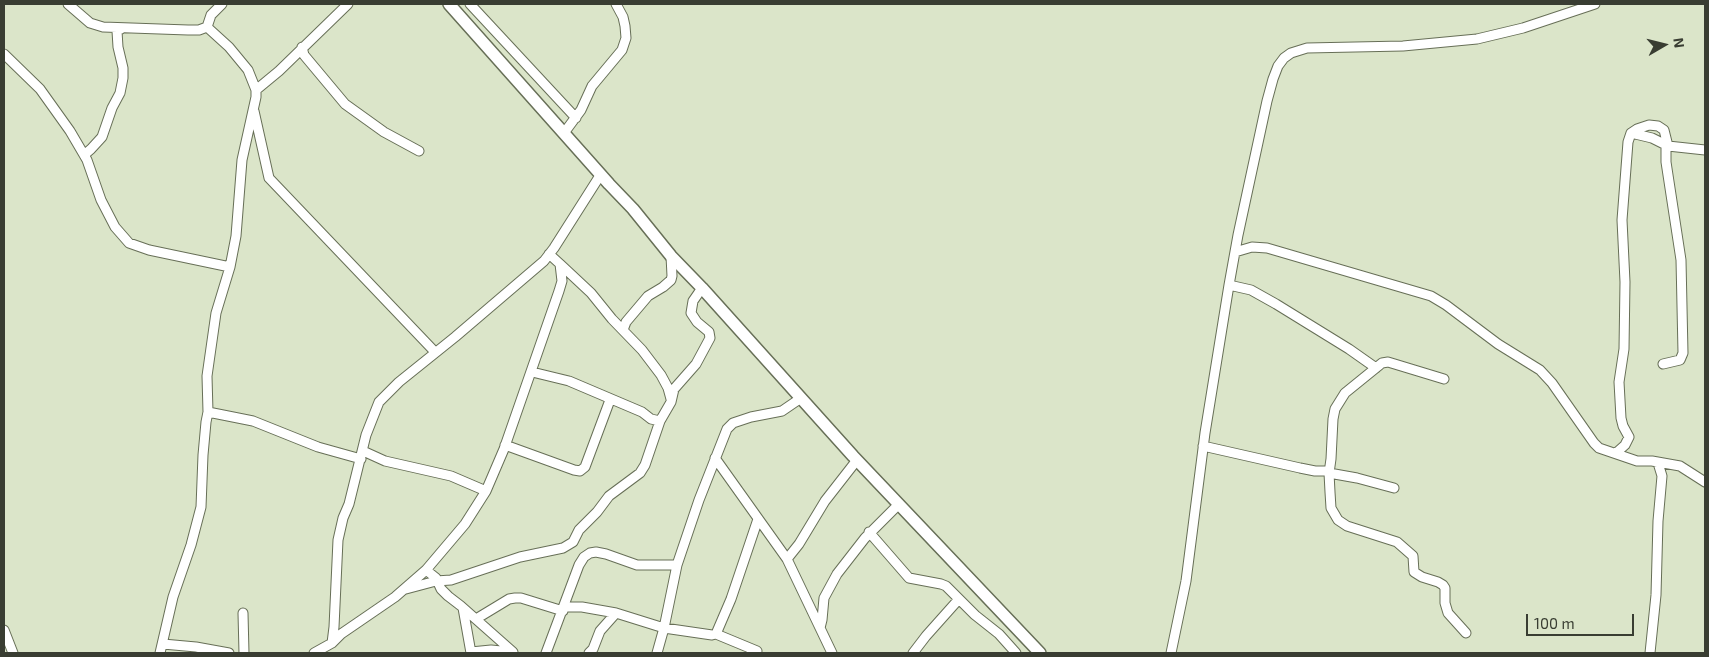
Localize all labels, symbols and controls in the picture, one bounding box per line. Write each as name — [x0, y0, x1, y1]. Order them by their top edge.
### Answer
north arrow — [1639, 20, 1689, 70]
text: N — [1670, 37, 1688, 49]
scale bar — [1529, 604, 1636, 636]
text: 100 m — [1534, 614, 1575, 632]

